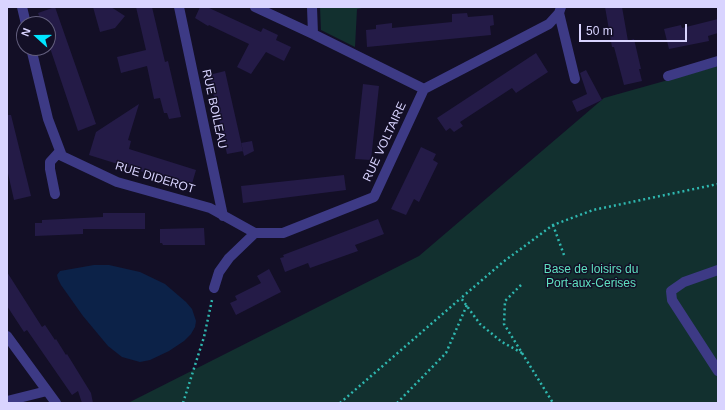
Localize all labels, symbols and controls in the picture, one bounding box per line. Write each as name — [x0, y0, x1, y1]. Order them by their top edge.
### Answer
north arrow — [16, 16, 56, 56]
scale bar — [581, 16, 689, 42]
text: 50 m — [586, 24, 613, 38]
text: N — [19, 26, 33, 38]
street label: RUE BOILEAU — [199, 68, 229, 150]
street label: RUE VOLTAIRE — [360, 100, 410, 184]
street label: RUE DIDEROT — [113, 159, 197, 197]
park label: Base de loisirs du Port-aux-Cerises — [544, 263, 638, 291]

